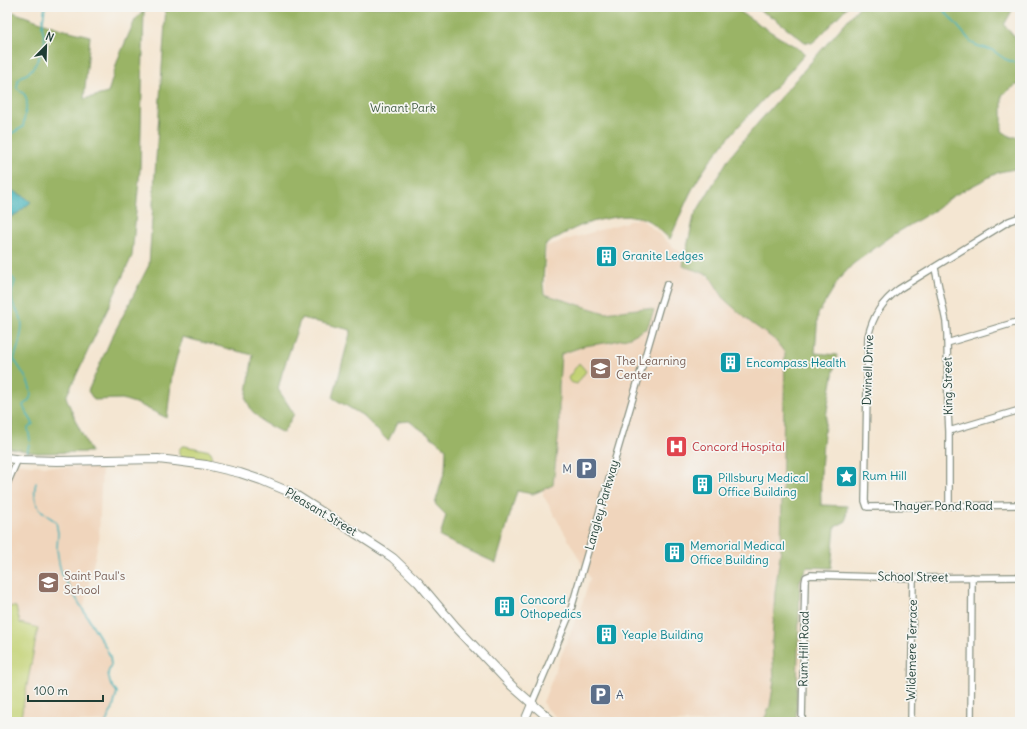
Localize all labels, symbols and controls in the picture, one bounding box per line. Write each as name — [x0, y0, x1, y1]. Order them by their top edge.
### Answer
north arrow — [26, 26, 66, 66]
text: N — [44, 29, 56, 45]
park label: Winant Park — [370, 100, 436, 115]
building icon: Granite Ledges — [594, 243, 620, 269]
place label: Granite Ledges — [622, 248, 703, 263]
street label: Dwinell Drive — [859, 334, 876, 406]
building icon: Encompass Health — [717, 350, 743, 376]
place label: The Learning Center — [616, 353, 686, 382]
school or university icon: The Learning Center — [588, 355, 614, 381]
place label: Encompass Health — [746, 355, 846, 370]
street label: King Street — [939, 357, 956, 415]
hospital icon: Concord Hospital — [663, 434, 689, 460]
place label: Concord Hospital — [692, 439, 785, 454]
parking icon: M — [574, 456, 600, 482]
street label: Langley Parkway — [581, 458, 622, 552]
place label: M — [562, 461, 572, 476]
place icon: Rum Hill — [833, 463, 859, 489]
place label: Rum Hill — [862, 468, 907, 483]
place label: Pillsbury Medical Office Building — [718, 470, 808, 499]
building icon: Pillsbury Medical Office Building — [689, 472, 715, 498]
street label: Pleasant Street — [283, 484, 360, 539]
street label: Thayer Pond Road — [893, 498, 993, 513]
place label: Memorial Medical Office Building — [690, 538, 785, 567]
building icon: Memorial Medical Office Building — [662, 540, 688, 566]
place label: Saint Paul's School — [64, 568, 125, 597]
street label: School Street — [878, 568, 949, 585]
school or university icon: Saint Paul's School — [35, 570, 61, 596]
place label: Concord Othopedics — [520, 592, 582, 621]
building icon: Concord Othopedics — [491, 594, 517, 620]
street label: Wildemere Terrace — [903, 599, 920, 701]
street label: Rum Hill Road — [795, 611, 812, 687]
building icon: Yeaple Building — [594, 622, 620, 648]
place label: Yeaple Building — [622, 627, 704, 642]
scale bar — [28, 677, 103, 703]
parking icon: A — [587, 682, 613, 708]
text: 100 m — [34, 683, 68, 698]
place label: A — [616, 687, 624, 702]

